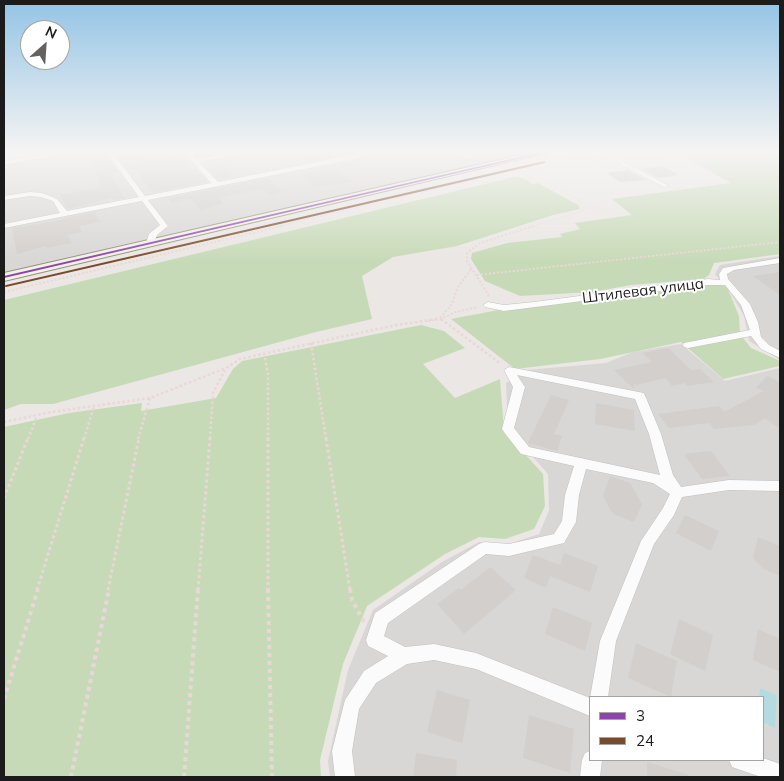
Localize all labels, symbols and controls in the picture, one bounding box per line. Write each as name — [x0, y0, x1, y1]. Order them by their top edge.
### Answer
north arrow — [20, 20, 70, 70]
text: N — [42, 22, 60, 43]
street label: Штилевая улица — [581, 275, 705, 307]
legend — [589, 696, 764, 761]
text: 3 — [636, 706, 645, 725]
text: 24 — [636, 731, 654, 750]

